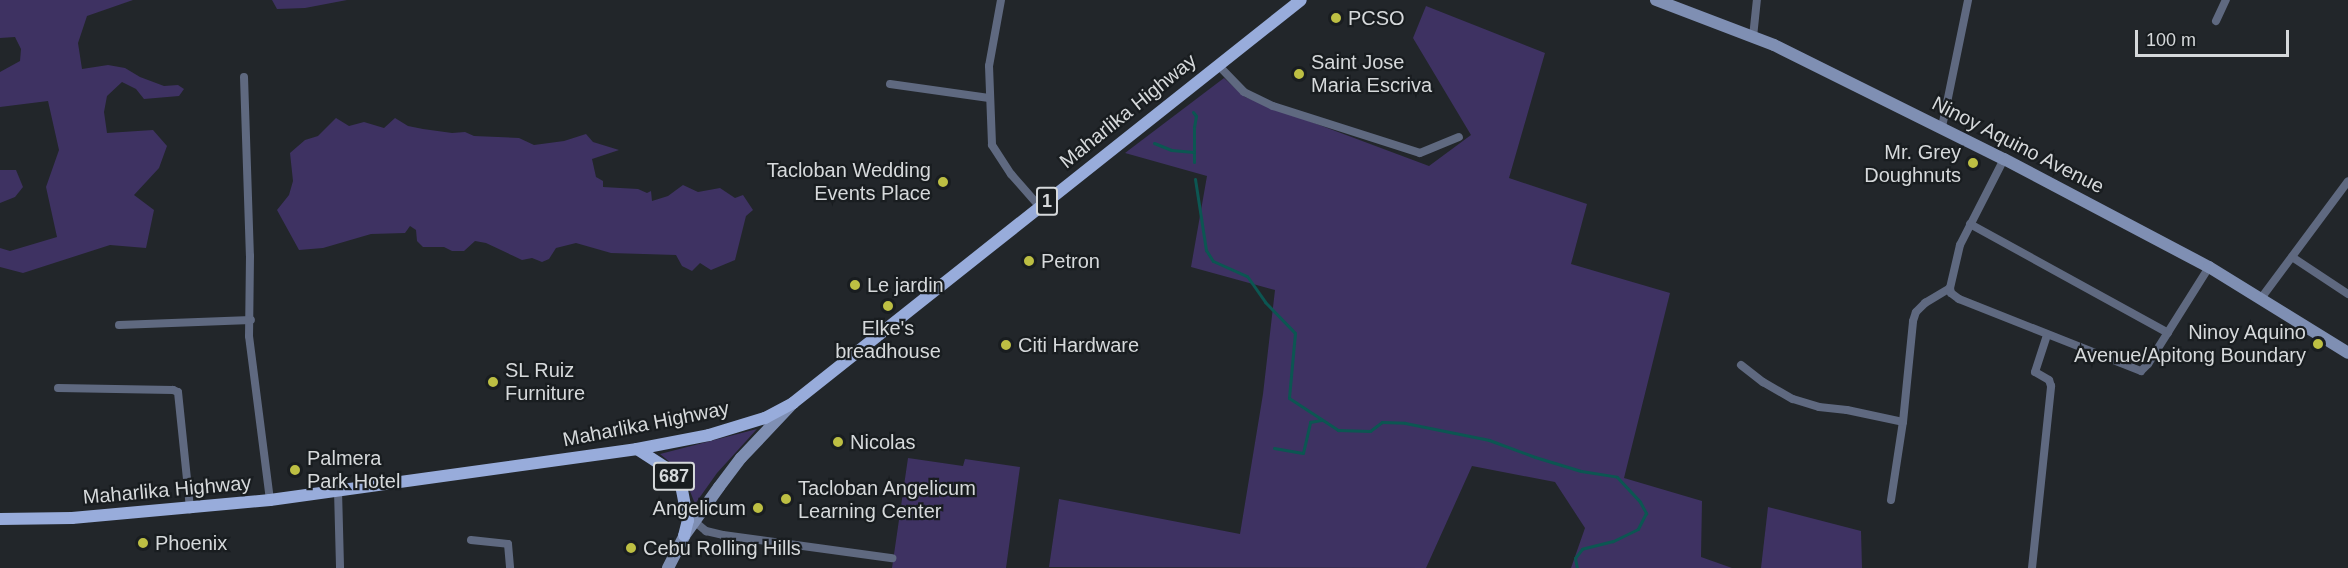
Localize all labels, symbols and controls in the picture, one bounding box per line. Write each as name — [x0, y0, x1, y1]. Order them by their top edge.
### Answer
place label: PCSO — [1348, 6, 1405, 30]
marker: PCSO — [1329, 11, 1343, 25]
scale bar — [2138, 18, 2292, 56]
text: 100 m — [2146, 30, 2196, 50]
street label: Maharlika Highway — [1055, 49, 1201, 173]
place label: Saint Jose Maria Escriva — [1311, 51, 1432, 98]
marker: Saint Jose Maria Escriva — [1292, 67, 1306, 81]
street label: Ninoy Aquino Avenue — [1927, 91, 2109, 199]
place label: Mr. Grey Doughnuts — [1864, 140, 1961, 187]
marker: Mr. Grey Doughnuts — [1966, 156, 1980, 170]
place label: Tacloban Wedding Events Place — [767, 158, 931, 205]
marker: Tacloban Wedding Events Place — [936, 175, 950, 189]
road number: 1 — [1035, 186, 1059, 216]
place label: Petron — [1041, 249, 1100, 273]
marker: Petron — [1022, 254, 1036, 268]
place label: Le jardin — [867, 273, 944, 297]
marker: Le jardin — [848, 278, 862, 292]
marker: Elke's breadhouse — [881, 299, 895, 313]
place label: Elke's breadhouse — [835, 316, 941, 363]
place label: Ninoy Aquino Avenue/Apitong Boundary — [2074, 320, 2306, 367]
place label: Citi Hardware — [1018, 333, 1139, 357]
marker: Ninoy Aquino Avenue/Apitong Boundary — [2311, 337, 2325, 351]
marker: Citi Hardware — [999, 338, 1013, 352]
place label: SL Ruiz Furniture — [505, 358, 585, 405]
marker: SL Ruiz Furniture — [486, 375, 500, 389]
street label: Maharlika Highway — [561, 396, 731, 452]
place label: Nicolas — [850, 430, 916, 454]
marker: Nicolas — [831, 435, 845, 449]
place label: Palmera Park Hotel — [307, 446, 400, 493]
road number: 687 — [652, 461, 696, 491]
marker: Palmera Park Hotel — [288, 463, 302, 477]
street label: Maharlika Highway — [82, 471, 252, 509]
place label: Tacloban Angelicum Learning Center — [798, 476, 977, 523]
marker: Tacloban Angelicum Learning Center — [779, 492, 793, 506]
place label: Angelicum — [653, 496, 746, 520]
marker: Angelicum — [751, 501, 765, 515]
place label: Phoenix — [155, 531, 227, 555]
marker: Phoenix — [136, 536, 150, 550]
place label: Cebu Rolling Hills — [643, 536, 801, 560]
marker: Cebu Rolling Hills — [624, 541, 638, 555]

